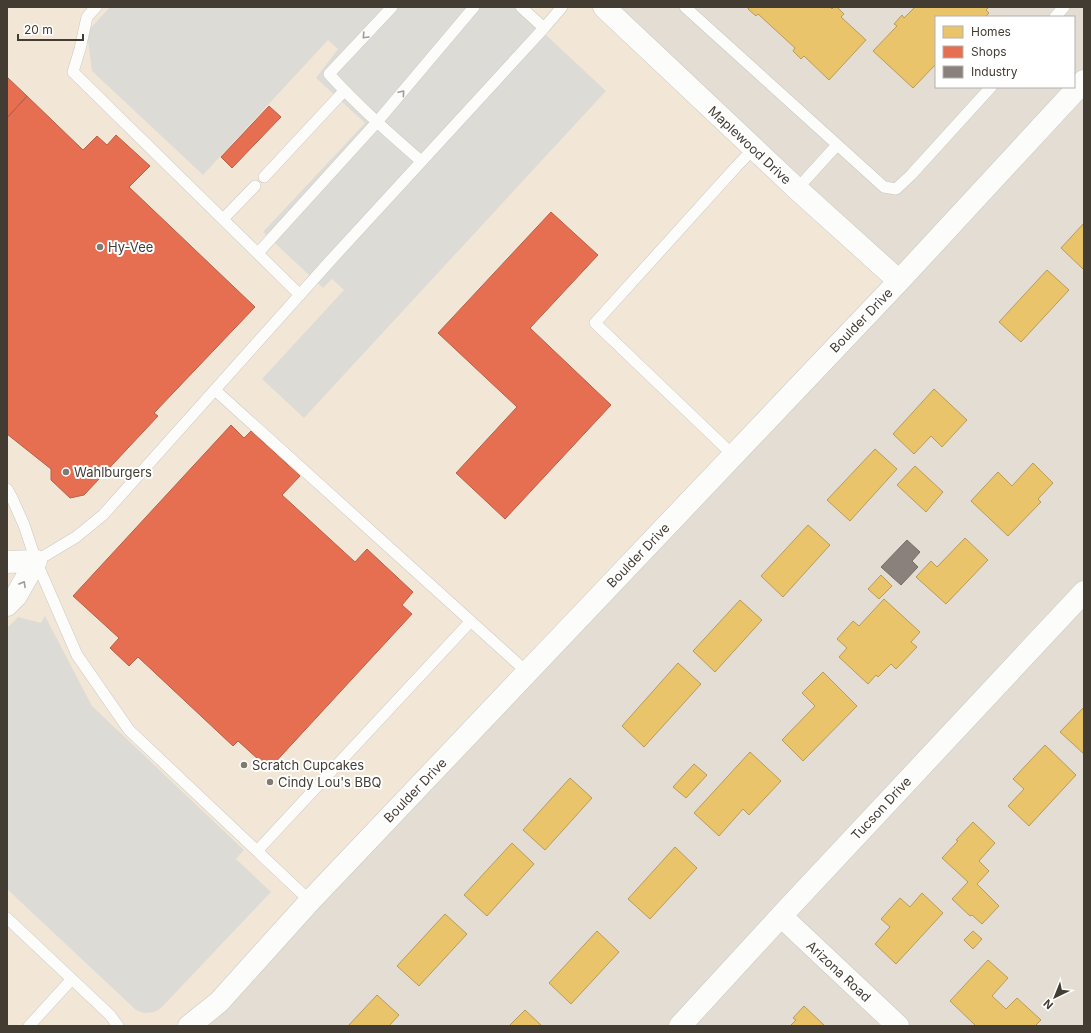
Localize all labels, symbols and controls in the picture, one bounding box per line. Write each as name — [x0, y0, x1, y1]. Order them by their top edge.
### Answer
scale bar — [18, 16, 83, 42]
legend — [935, 16, 1075, 88]
text: 20 m — [24, 22, 53, 37]
text: Homes — [971, 24, 1011, 39]
one-way arrow — [363, 31, 370, 38]
text: Shops — [971, 44, 1007, 59]
text: Industry — [971, 64, 1018, 79]
one-way arrow — [397, 90, 404, 97]
street label: Maplewood Drive — [705, 103, 795, 187]
place label: Hy-Vee — [108, 239, 153, 255]
marker: Hy-Vee — [95, 242, 105, 252]
street label: Boulder Drive — [826, 284, 896, 356]
place label: Wahlburgers — [74, 464, 152, 480]
marker: Wahlburgers — [61, 467, 71, 477]
street label: Boulder Drive — [603, 519, 673, 591]
one-way arrow — [18, 581, 25, 588]
street label: Boulder Drive — [380, 754, 450, 826]
place label: Scratch Cupcakes — [252, 757, 364, 773]
marker: Scratch Cupcakes — [239, 760, 249, 770]
street label: Tucson Drive — [848, 773, 914, 843]
place label: Cindy Lou's BBQ — [278, 774, 382, 790]
marker: Cindy Lou's BBQ — [265, 777, 275, 787]
street label: Arizona Road — [804, 937, 874, 1005]
north arrow — [1035, 977, 1075, 1017]
text: N — [1040, 996, 1056, 1012]

